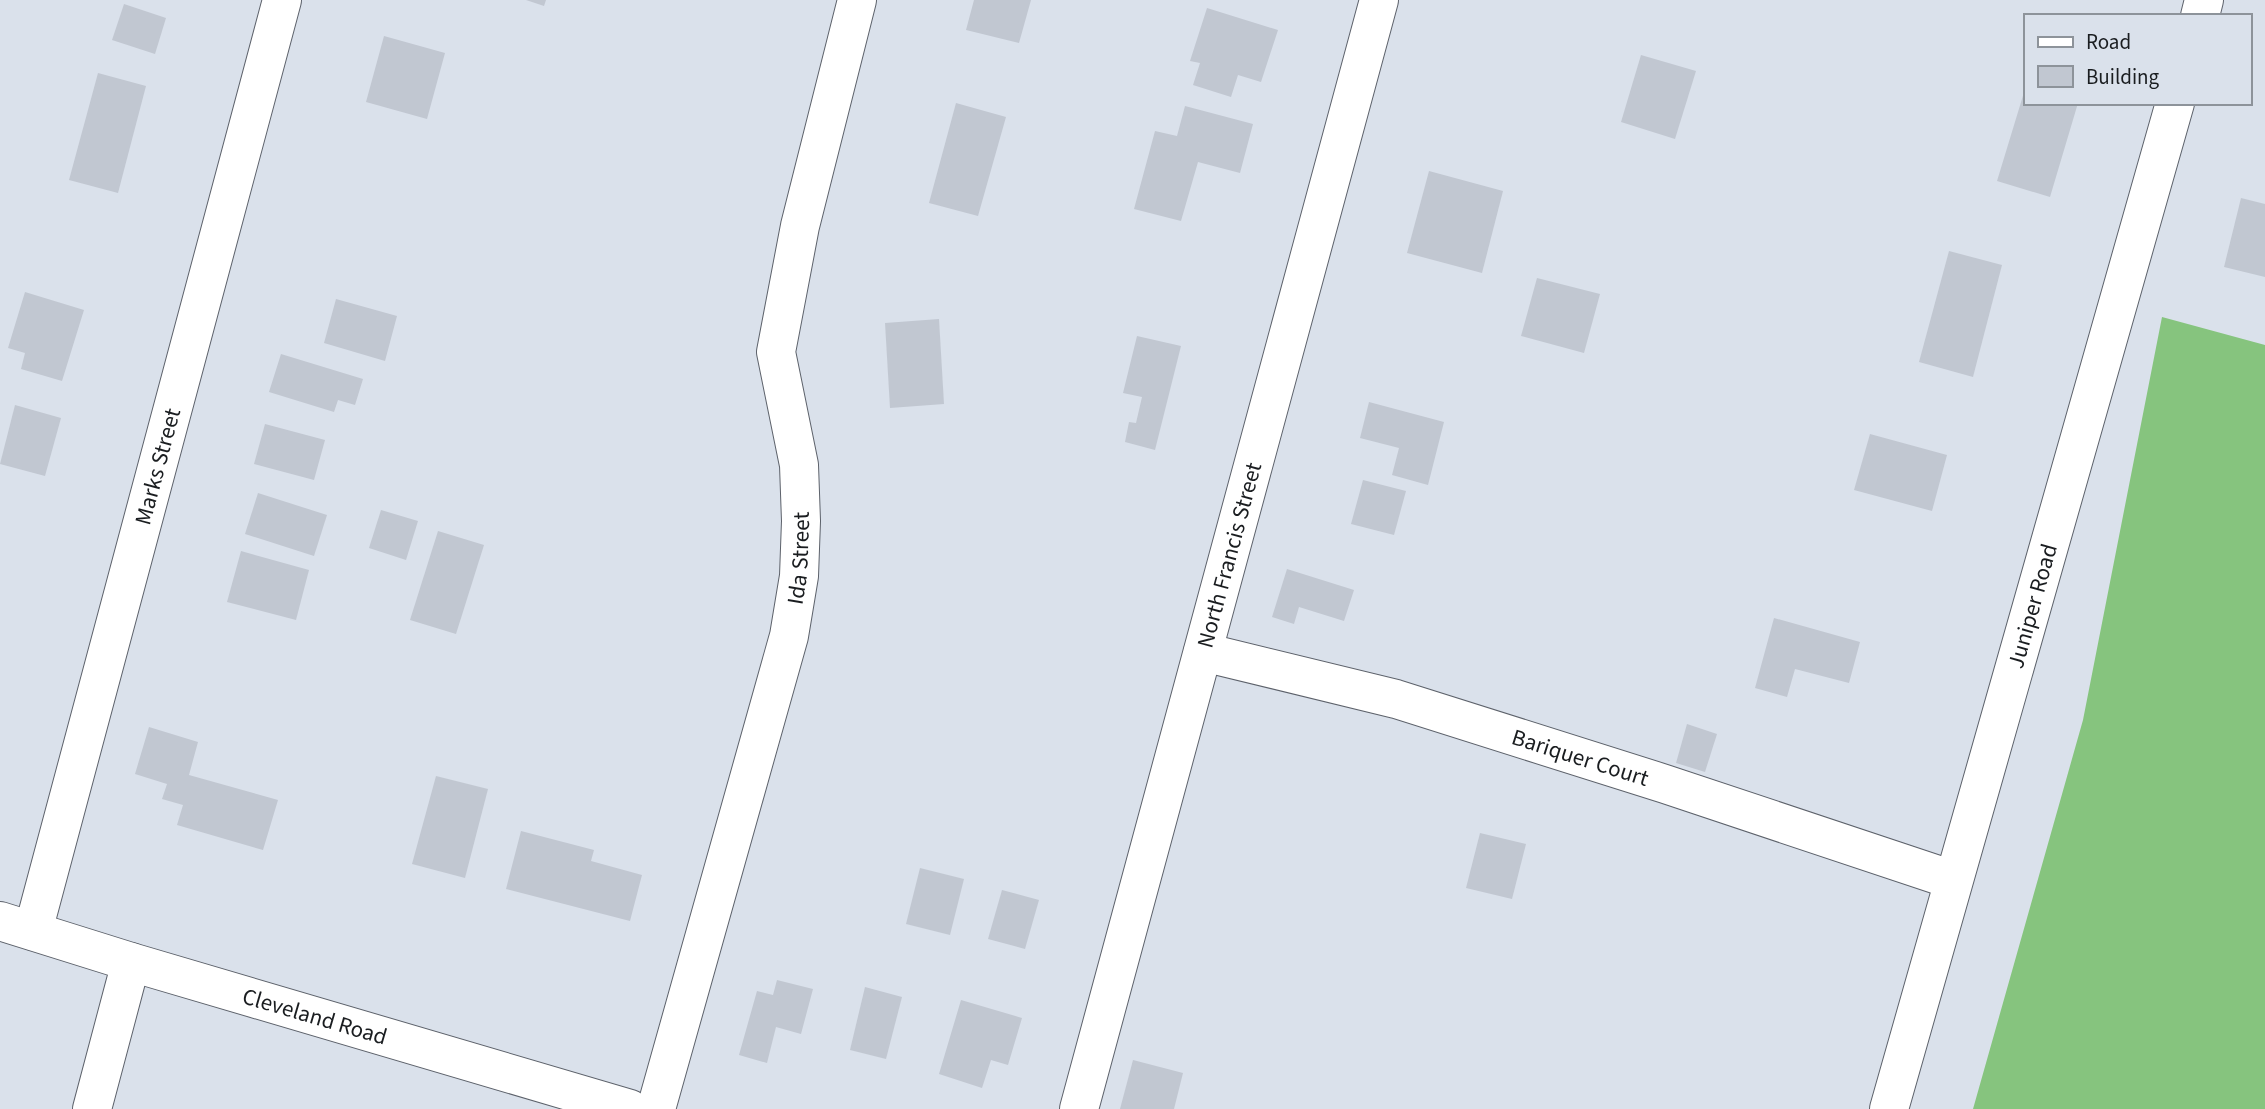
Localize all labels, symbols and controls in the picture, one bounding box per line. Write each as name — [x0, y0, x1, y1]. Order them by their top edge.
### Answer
legend — [2024, 14, 2251, 105]
text: Road — [2086, 27, 2131, 57]
text: Building — [2086, 62, 2160, 92]
street label: Marks Street — [126, 404, 189, 528]
street label: North Francis Street — [1188, 458, 1270, 651]
street label: Ida Street — [778, 511, 818, 607]
street label: Juniper Road — [1999, 540, 2065, 672]
street label: Bariquer Court — [1508, 720, 1653, 794]
street label: Cleveland Road — [239, 979, 391, 1053]

